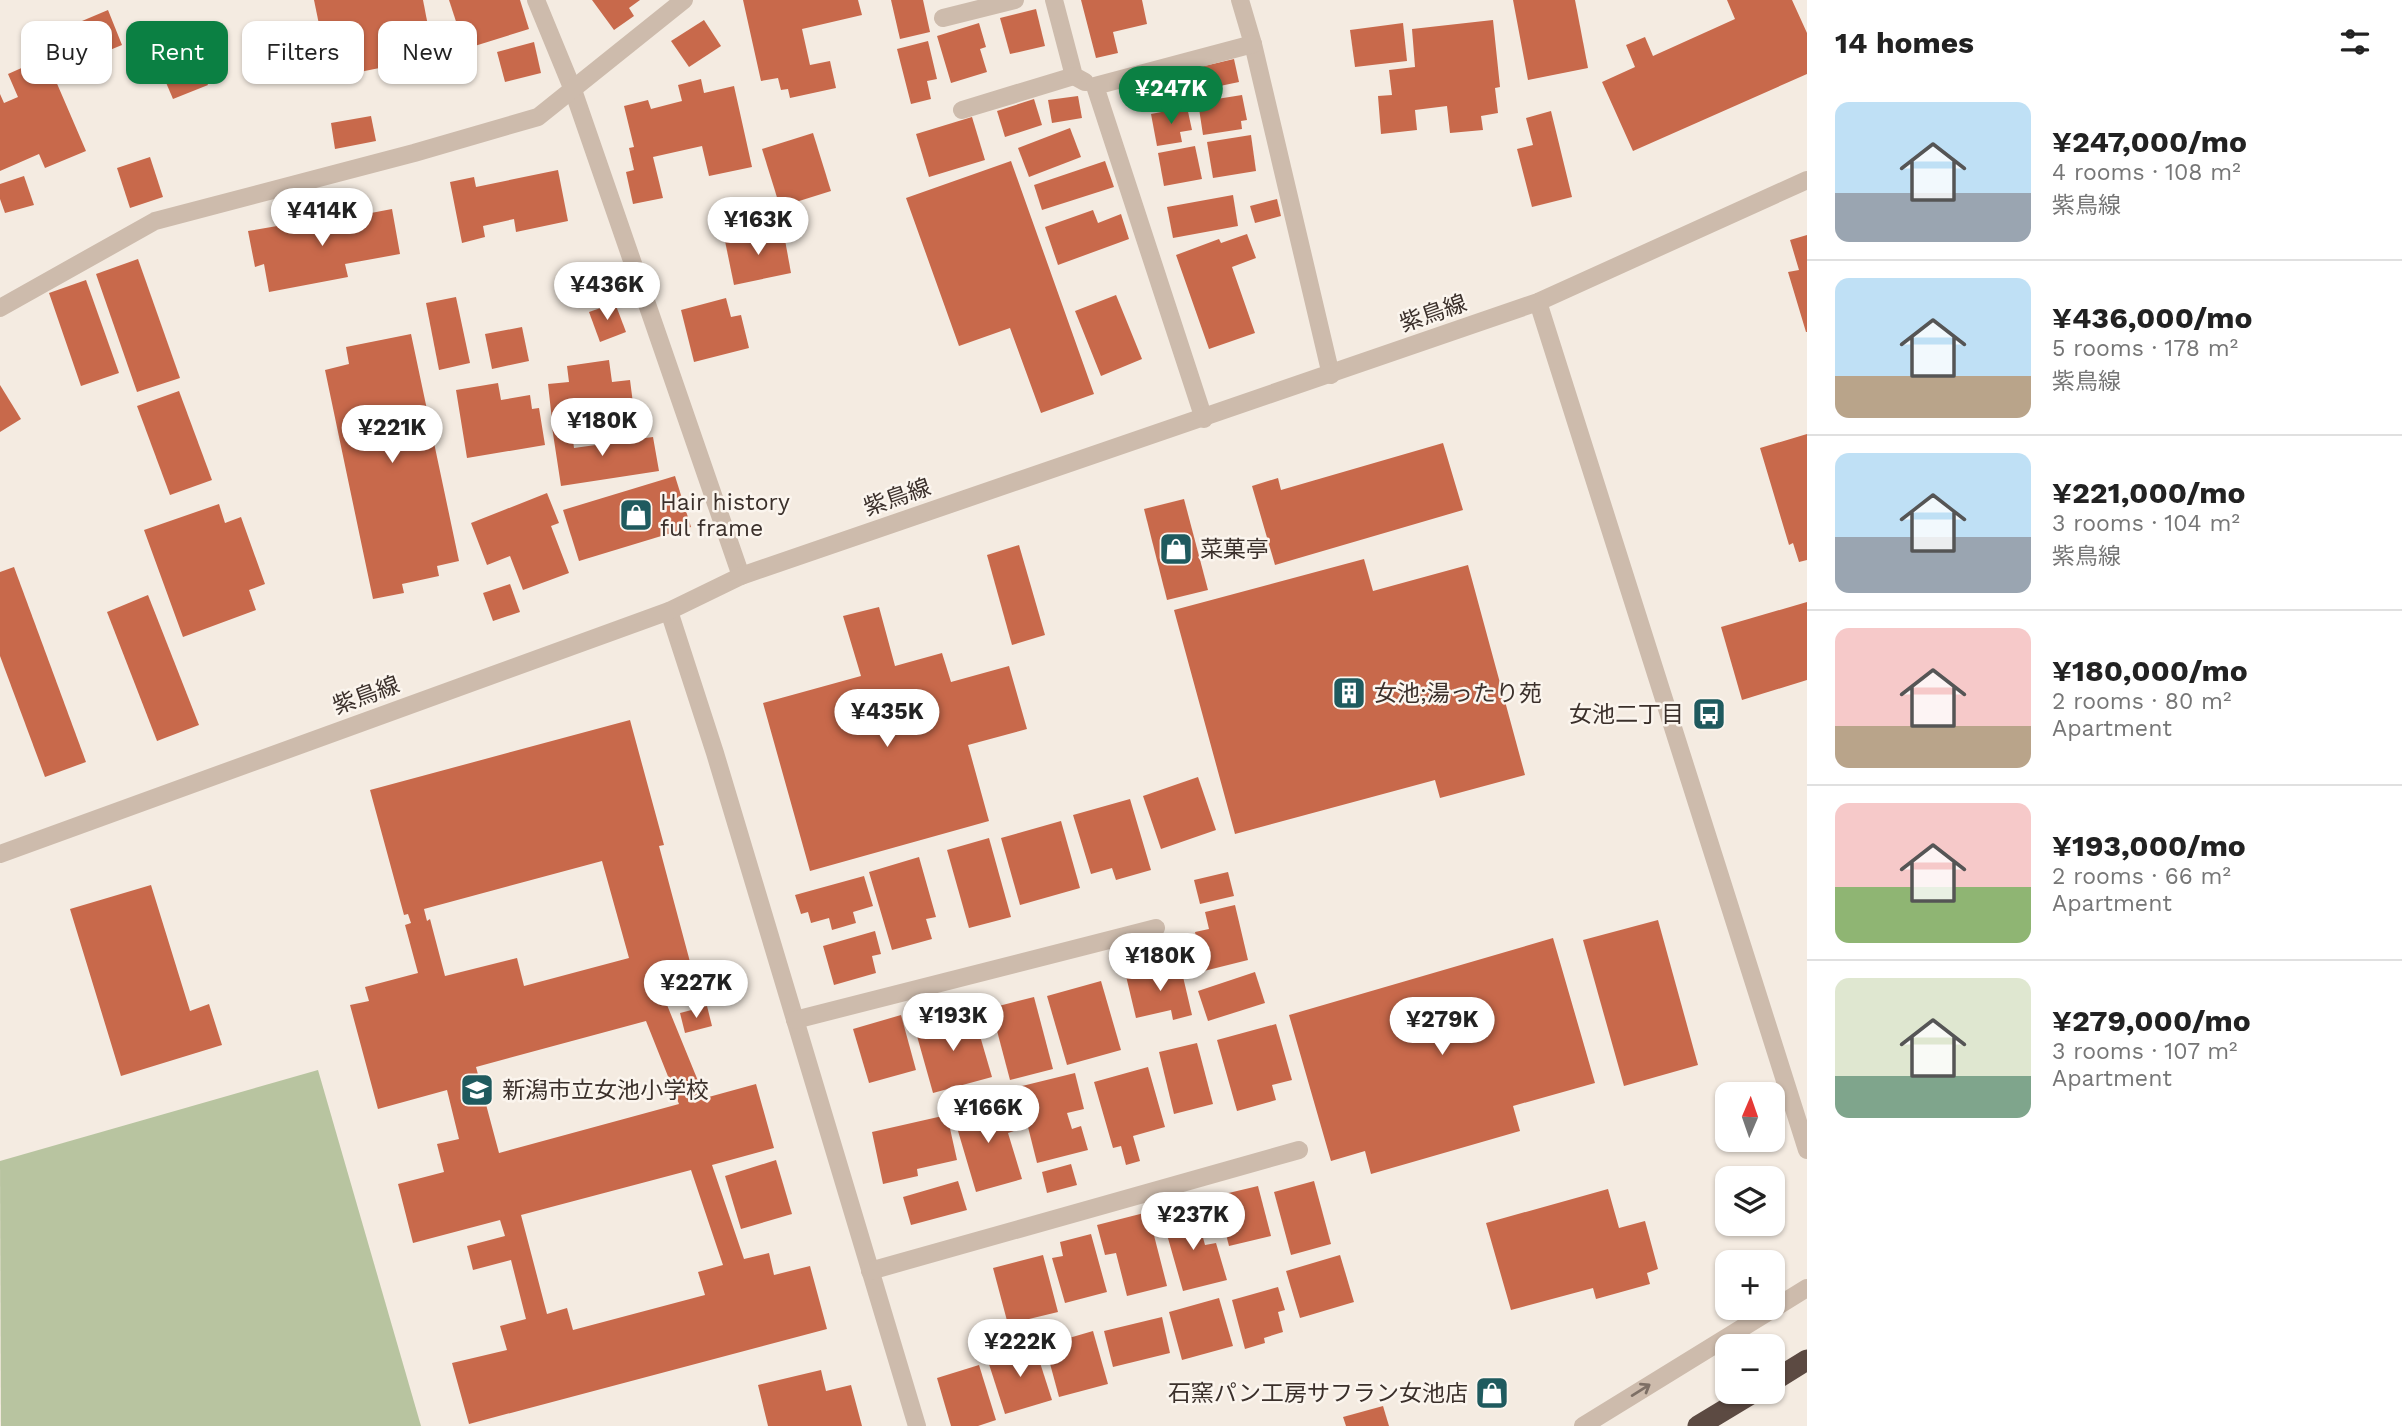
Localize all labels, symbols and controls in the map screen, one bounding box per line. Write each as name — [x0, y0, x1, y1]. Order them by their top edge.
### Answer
chip: Buy — [21, 21, 112, 84]
chip: Rent — [126, 21, 228, 84]
chip: Filters — [242, 21, 364, 84]
chip: New — [378, 21, 477, 84]
icon: filters — [2336, 23, 2374, 61]
text: 14 homes — [1835, 25, 1974, 60]
pin: ¥247K — [1122, 66, 1220, 126]
text: ¥247K — [1135, 75, 1207, 102]
text: ¥247,000/mo — [2052, 124, 2247, 159]
icon: home — [1891, 130, 1975, 214]
text: 4 rooms · 108 m² — [2052, 159, 2241, 186]
pin: ¥414K — [273, 188, 371, 248]
text: 紫鳥線 — [2052, 192, 2121, 219]
text: ¥414K — [287, 197, 357, 224]
pin: ¥163K — [709, 198, 807, 257]
text: ¥163K — [724, 206, 792, 233]
pin: ¥436K — [558, 262, 656, 322]
text: ¥436K — [570, 271, 644, 298]
street label: 紫鳥線 — [1396, 289, 1470, 337]
text: ¥436,000/mo — [2052, 300, 2253, 335]
icon: home — [1891, 306, 1975, 390]
text: 5 rooms · 178 m² — [2052, 335, 2238, 362]
text: 紫鳥線 — [2052, 368, 2121, 395]
pin: ¥180K — [553, 398, 651, 458]
pin: ¥221K — [343, 406, 441, 465]
text: ¥180K — [567, 407, 637, 434]
text: ¥221K — [358, 414, 426, 441]
street label: 紫鳥線 — [860, 473, 934, 521]
text: ¥221,000/mo — [2052, 475, 2246, 510]
icon: home — [1891, 481, 1975, 565]
place label: Hair history ful frame — [660, 489, 790, 542]
shop icon: Hair history ful frame — [617, 496, 655, 534]
text: 3 rooms · 104 m² — [2052, 510, 2240, 537]
shop icon: 菜菓亭 — [1157, 530, 1195, 568]
place label: 菜菓亭 — [1200, 536, 1269, 563]
text: 紫鳥線 — [2052, 543, 2121, 570]
text: ¥180,000/mo — [2052, 653, 2248, 688]
icon: home — [1891, 656, 1975, 740]
street label: 紫鳥線 — [329, 671, 403, 720]
building icon: 女池;湯ったり苑 — [1330, 674, 1368, 712]
place label: 女池;湯ったり苑 — [1374, 680, 1542, 707]
text: 2 rooms · 80 m² — [2052, 688, 2231, 715]
pin: ¥435K — [838, 690, 936, 749]
bus stop icon: 女池二丁目 — [1690, 695, 1728, 733]
text: ¥435K — [850, 698, 924, 725]
place label: 女池二丁目 — [1569, 701, 1684, 728]
text: Apartment — [2052, 715, 2172, 742]
text: ¥193,000/mo — [2052, 828, 2246, 863]
icon: home — [1891, 831, 1975, 915]
text: 2 rooms · 66 m² — [2052, 863, 2231, 890]
text: Apartment — [2052, 890, 2172, 917]
pin: ¥180K — [1111, 934, 1209, 993]
text: ¥180K — [1125, 942, 1195, 969]
pin: ¥227K — [647, 960, 745, 1020]
text: ¥227K — [660, 969, 732, 996]
pin: ¥193K — [904, 993, 1002, 1053]
pin: ¥279K — [1393, 998, 1491, 1057]
text: ¥193K — [919, 1002, 987, 1029]
text: ¥279,000/mo — [2052, 1003, 2251, 1038]
text: ¥279K — [1406, 1006, 1478, 1033]
icon: home — [1891, 1006, 1975, 1090]
text: 3 rooms · 107 m² — [2052, 1038, 2238, 1065]
text: Apartment — [2052, 1065, 2172, 1092]
school or university icon: 新潟市立女池小学校 — [458, 1071, 496, 1109]
place label: 新潟市立女池小学校 — [502, 1077, 709, 1104]
north arrow — [1715, 1082, 1785, 1152]
map controls — [1715, 1082, 1785, 1404]
pin: ¥166K — [939, 1086, 1037, 1145]
text: ¥166K — [953, 1094, 1023, 1121]
button: layers — [1715, 1166, 1785, 1236]
pin: ¥237K — [1144, 1192, 1242, 1252]
text: ¥237K — [1157, 1201, 1229, 1228]
button: + — [1715, 1250, 1785, 1320]
pin: ¥222K — [971, 1320, 1069, 1379]
text: ¥222K — [984, 1328, 1056, 1355]
button: − — [1715, 1334, 1785, 1404]
shop icon: 石窯パン工房サフラン女池店 — [1473, 1374, 1511, 1412]
place label: 石窯パン工房サフラン女池店 — [1168, 1380, 1468, 1407]
one-way arrow — [1630, 1383, 1650, 1397]

